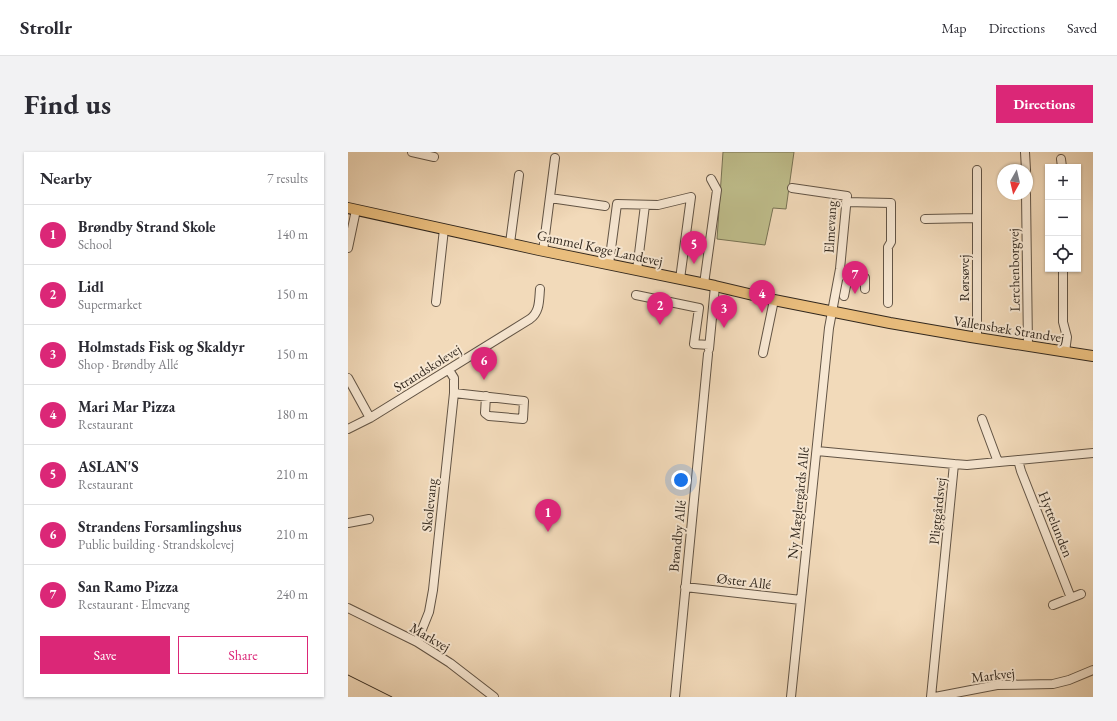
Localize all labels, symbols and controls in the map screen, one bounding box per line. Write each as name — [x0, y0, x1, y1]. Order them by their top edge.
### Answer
text: Strollr — [20, 15, 72, 40]
text: Map — [941, 19, 967, 37]
text: Directions — [989, 19, 1045, 37]
text: Saved — [1067, 19, 1097, 37]
button: Directions — [996, 85, 1093, 123]
text: Find us — [24, 86, 111, 122]
north arrow — [997, 164, 1033, 200]
map controls — [1045, 164, 1081, 272]
button: + — [1045, 164, 1081, 200]
text: Nearby — [40, 167, 92, 189]
text: 7 results — [267, 170, 308, 187]
street label: Elmevang — [820, 199, 840, 254]
button: − — [1045, 200, 1081, 236]
text: Brøndby Strand Skole — [78, 217, 215, 236]
text: 1 — [50, 226, 56, 243]
text: 140 m — [277, 226, 308, 243]
street label: Gammel Køge Landevej — [536, 226, 664, 270]
street label: Lerchenborgvej — [1004, 228, 1024, 312]
pin: 5 — [681, 231, 707, 264]
text: School — [78, 236, 112, 253]
button: locate — [1045, 236, 1081, 272]
street label: Rørsøvej — [955, 255, 973, 301]
pin: 7 — [842, 261, 868, 294]
text: Lidl — [78, 277, 104, 296]
pin: 4 — [749, 280, 775, 313]
text: 2 — [50, 286, 56, 303]
text: 150 m — [277, 286, 308, 303]
pin: 2 — [647, 292, 673, 325]
pin: 3 — [711, 295, 737, 328]
text: Supermarket — [78, 296, 142, 313]
street label: Vallensbæk Strandvej — [952, 311, 1066, 347]
text: Holmstads Fisk og Skaldyr — [78, 337, 245, 356]
street label: Strandskolevej — [390, 340, 464, 396]
text: 3 — [50, 346, 56, 363]
text: 150 m — [277, 346, 308, 363]
pin: 6 — [471, 347, 497, 380]
text: Shop · Brøndby Allé — [78, 356, 178, 373]
text: Mari Mar Pizza — [78, 397, 175, 416]
text: 4 — [50, 406, 56, 423]
text: 180 m — [277, 406, 308, 423]
text: Restaurant — [78, 416, 133, 433]
street label: Ny Mæglergårds Allé — [783, 446, 813, 560]
text: ASLAN'S — [78, 457, 139, 476]
text: 5 — [50, 466, 56, 483]
text: 210 m — [277, 466, 308, 483]
your location — [671, 470, 691, 490]
text: Restaurant — [78, 476, 133, 493]
street label: Skolevang — [417, 476, 441, 533]
street label: Pligtgårdsvej — [925, 477, 949, 545]
street label: Hyttelunden — [1035, 488, 1078, 560]
pin: 1 — [535, 499, 561, 532]
street label: Brøndby Allé — [664, 499, 690, 573]
text: Strandens Forsamlingshus — [78, 517, 242, 536]
text: 6 — [50, 526, 56, 543]
text: 210 m — [277, 526, 308, 543]
text: Public building · Strandskolevej — [78, 536, 234, 553]
street label: Øster Allé — [716, 569, 773, 593]
text: San Ramo Pizza — [78, 577, 178, 596]
text: 7 — [50, 586, 56, 603]
text: 240 m — [277, 586, 308, 603]
text: Restaurant · Elmevang — [78, 596, 190, 613]
street label: Markvej — [407, 618, 453, 656]
button: Save — [40, 636, 170, 674]
button: Share — [178, 636, 308, 674]
street label: Markvej — [970, 663, 1016, 687]

